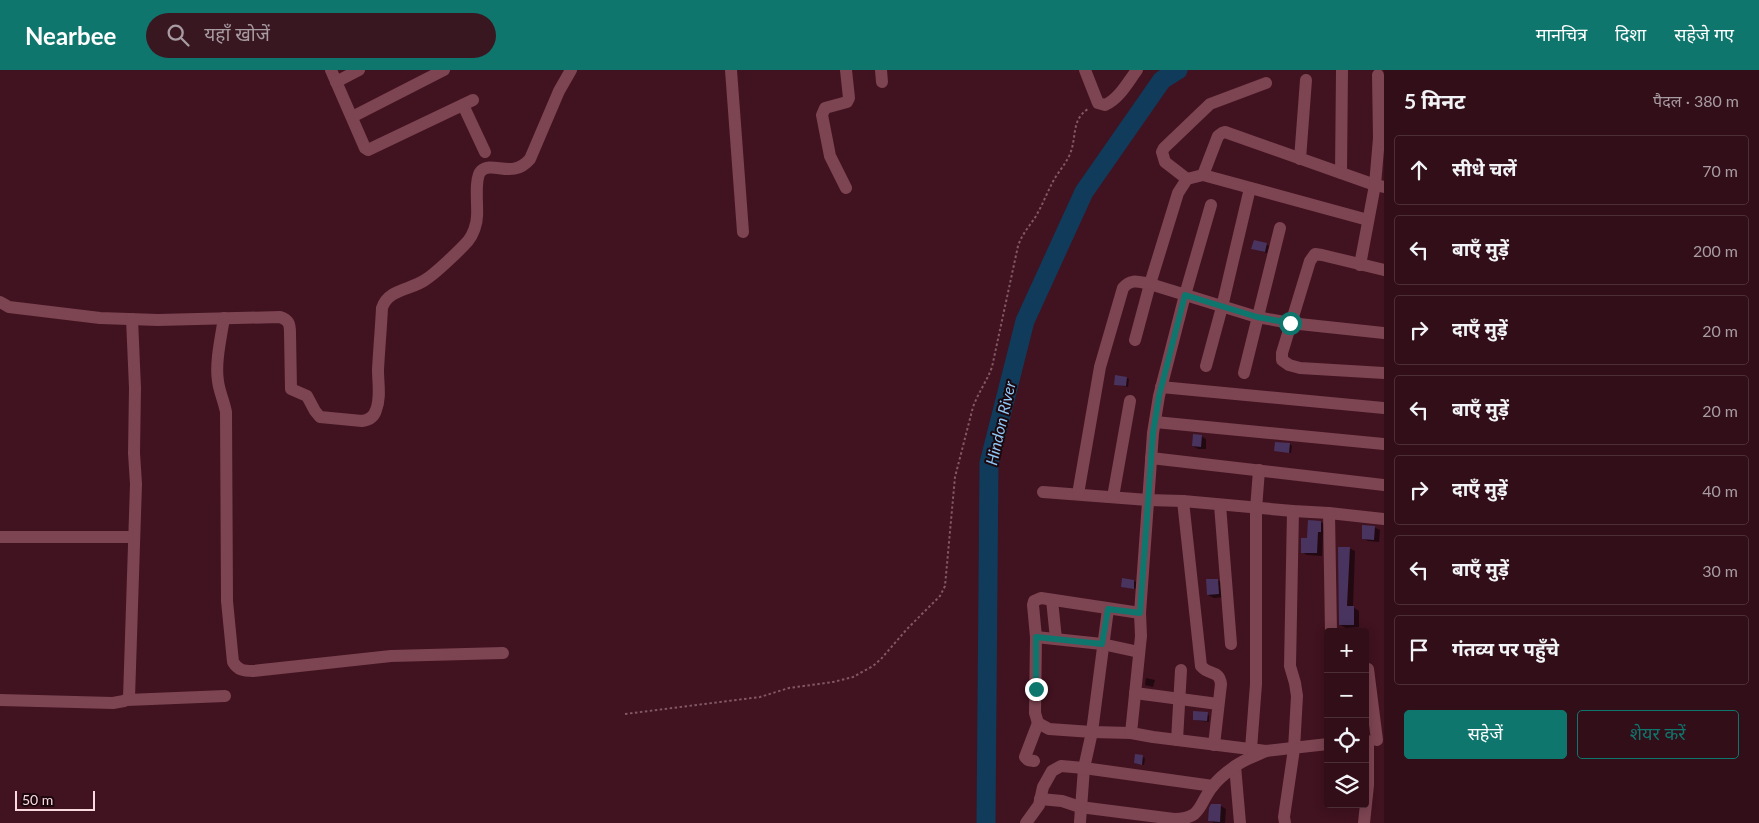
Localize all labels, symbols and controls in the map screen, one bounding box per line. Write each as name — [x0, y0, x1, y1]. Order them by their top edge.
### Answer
search box — [146, 13, 496, 58]
text: Nearbee — [25, 21, 116, 50]
icon: search — [164, 21, 192, 49]
text: यहाँ खोजें — [204, 22, 270, 45]
text: मानचित्र — [1536, 23, 1587, 45]
text: दिशा — [1615, 23, 1646, 45]
text: सहेजे गए — [1674, 23, 1734, 45]
text: 5 मिनट — [1404, 88, 1465, 113]
text: पैदल · 380 m — [1653, 91, 1739, 110]
icon: ahead — [1405, 156, 1433, 184]
text: सीधे चलें — [1452, 157, 1517, 180]
text: 70 m — [1702, 161, 1738, 180]
icon: left — [1405, 236, 1433, 264]
text: बाएँ मुड़ें — [1452, 237, 1509, 260]
text: 200 m — [1693, 241, 1738, 260]
route start — [1279, 312, 1302, 335]
icon: right — [1405, 316, 1433, 344]
text: दाएँ मुड़ें — [1452, 317, 1508, 340]
text: 20 m — [1702, 321, 1738, 340]
water label: Hindon River — [981, 378, 1019, 467]
icon: left — [1405, 396, 1433, 424]
text: बाएँ मुड़ें — [1452, 397, 1509, 420]
text: 20 m — [1702, 401, 1738, 420]
icon: right — [1405, 476, 1433, 504]
text: दाएँ मुड़ें — [1452, 477, 1508, 500]
text: 40 m — [1702, 481, 1738, 500]
icon: left — [1405, 556, 1433, 584]
text: बाएँ मुड़ें — [1452, 557, 1509, 580]
text: 30 m — [1702, 561, 1738, 580]
map controls — [1324, 628, 1369, 808]
button: + — [1324, 628, 1369, 673]
icon: arrive — [1405, 636, 1433, 664]
text: गंतव्य पर पहुँचे — [1452, 637, 1559, 660]
button: − — [1324, 673, 1369, 718]
route end — [1025, 678, 1048, 701]
button: सहेजें — [1404, 710, 1567, 759]
button: शेयर करें — [1577, 710, 1739, 759]
button: locate — [1324, 718, 1369, 763]
button: layers — [1324, 763, 1369, 808]
scale bar — [15, 788, 95, 811]
text: 50 m — [22, 791, 53, 808]

